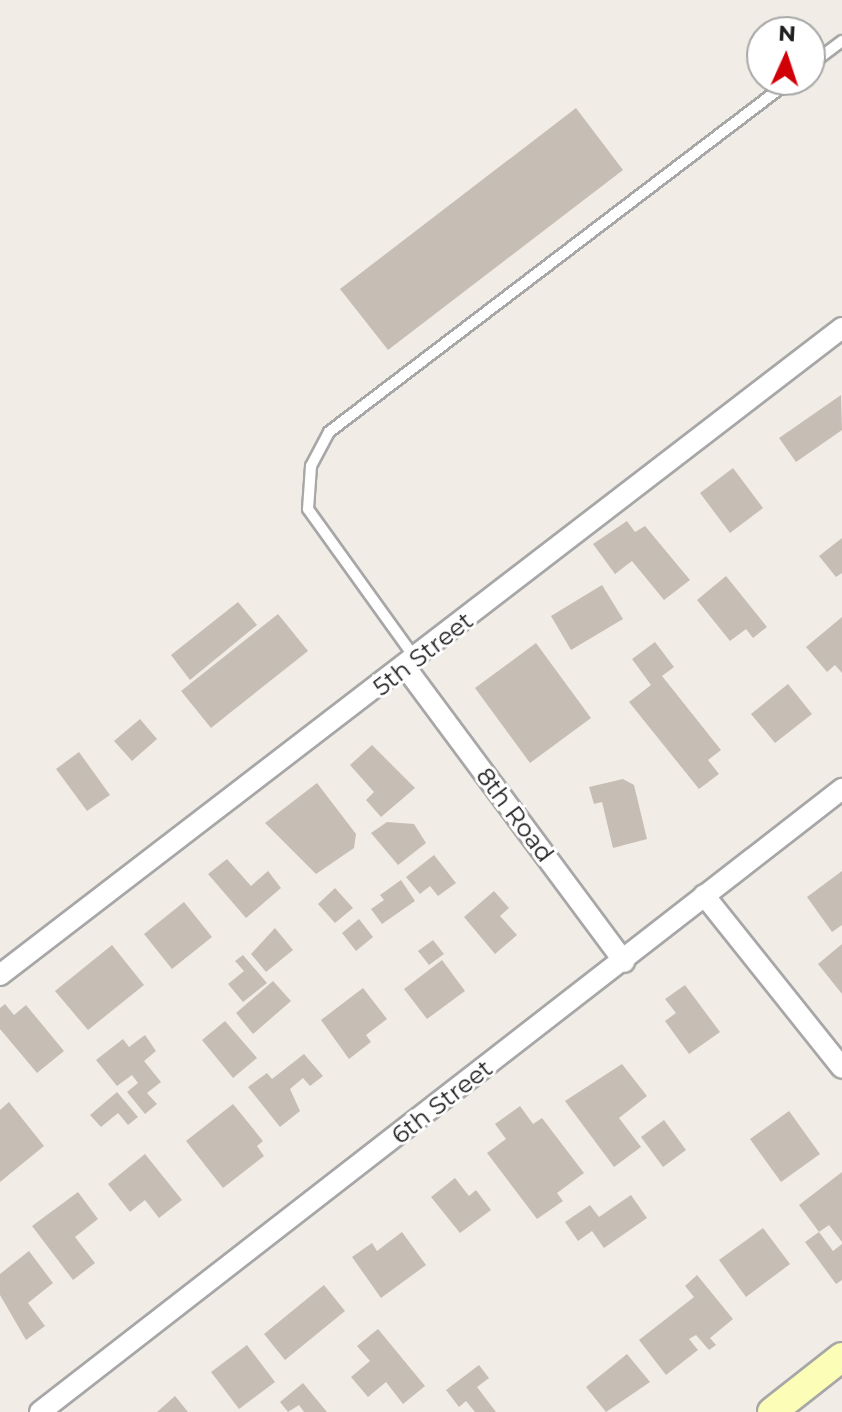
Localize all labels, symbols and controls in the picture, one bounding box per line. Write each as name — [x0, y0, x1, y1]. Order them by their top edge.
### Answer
north arrow — [746, 16, 826, 96]
text: N — [778, 20, 797, 47]
street label: 5th Street — [367, 606, 479, 702]
street label: 8th Road — [470, 762, 560, 868]
street label: 6th Street — [386, 1054, 498, 1150]

